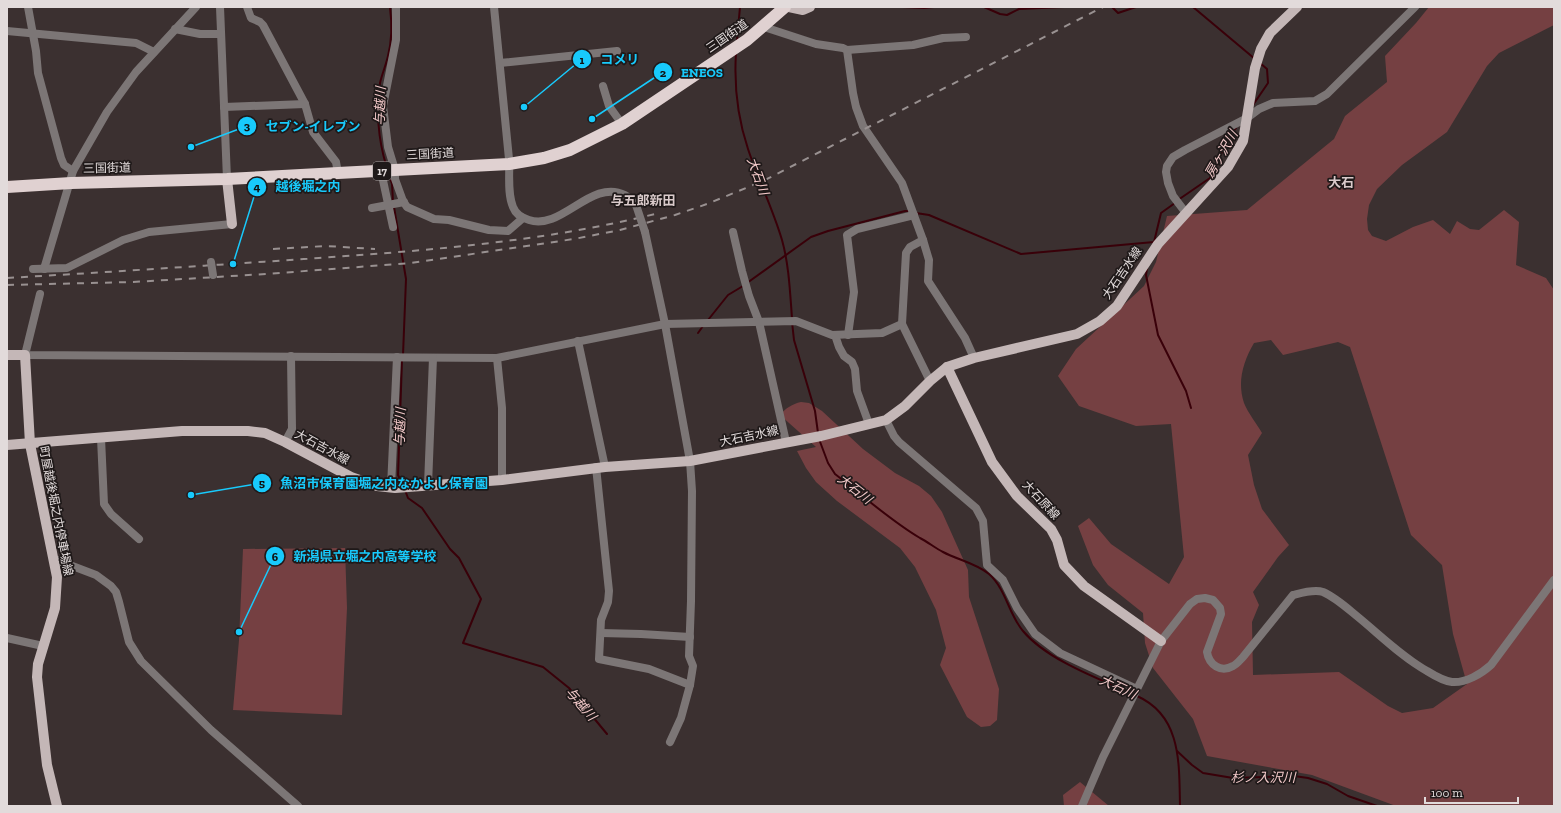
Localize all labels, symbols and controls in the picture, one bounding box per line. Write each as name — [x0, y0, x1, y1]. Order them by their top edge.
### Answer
street label: 三国街道 — [703, 16, 751, 56]
callout: コメリ — [572, 47, 647, 72]
text: コメリ — [600, 52, 640, 67]
text: 1 — [580, 53, 585, 67]
callout: ENEOS — [653, 60, 731, 85]
text: ENEOS — [681, 65, 723, 80]
text: 2 — [660, 66, 667, 80]
water label: 与越川 — [372, 84, 388, 126]
callout: セブン-イレブン — [237, 113, 368, 138]
text: 3 — [244, 119, 251, 133]
text: セブン-イレブン — [265, 119, 361, 134]
water label: 房ヶ沢川 — [1202, 126, 1241, 180]
street label: 三国街道 — [406, 146, 454, 162]
water label: 大石川 — [744, 155, 772, 199]
street label: 三国街道 — [83, 161, 131, 175]
road number: 17 — [373, 162, 391, 180]
callout: 越後堀之内 — [247, 174, 348, 199]
district label: 大石 — [1328, 175, 1354, 190]
text: 越後堀之内 — [275, 179, 341, 194]
text: 4 — [254, 180, 261, 194]
district label: 与五郎新田 — [610, 193, 676, 208]
street label: 大石吉水線 — [1099, 244, 1145, 302]
water label: 与越川 — [392, 405, 408, 447]
street label: 大石吉水線 — [718, 423, 780, 449]
street label: 大石吉水線 — [292, 427, 352, 467]
street label: 町屋越後堀之内停車場線 — [37, 445, 75, 577]
callout: 魚沼市保育園堀之内なかよし保育園 — [252, 471, 496, 496]
water label: 大石川 — [835, 471, 877, 508]
text: 5 — [259, 476, 265, 490]
text: 魚沼市保育園堀之内なかよし保育園 — [280, 476, 488, 491]
street label: 大石原線 — [1020, 478, 1062, 522]
callout: 新潟県立堀之内高等学校 — [265, 544, 444, 569]
text: 新潟県立堀之内高等学校 — [293, 549, 437, 564]
text: 6 — [272, 550, 279, 564]
water label: 大石川 — [1097, 672, 1141, 703]
water label: 与越川 — [563, 684, 601, 725]
water label: 杉ノ入沢川 — [1230, 770, 1297, 785]
scale bar — [1425, 779, 1518, 805]
text: 100 m — [1431, 786, 1463, 800]

